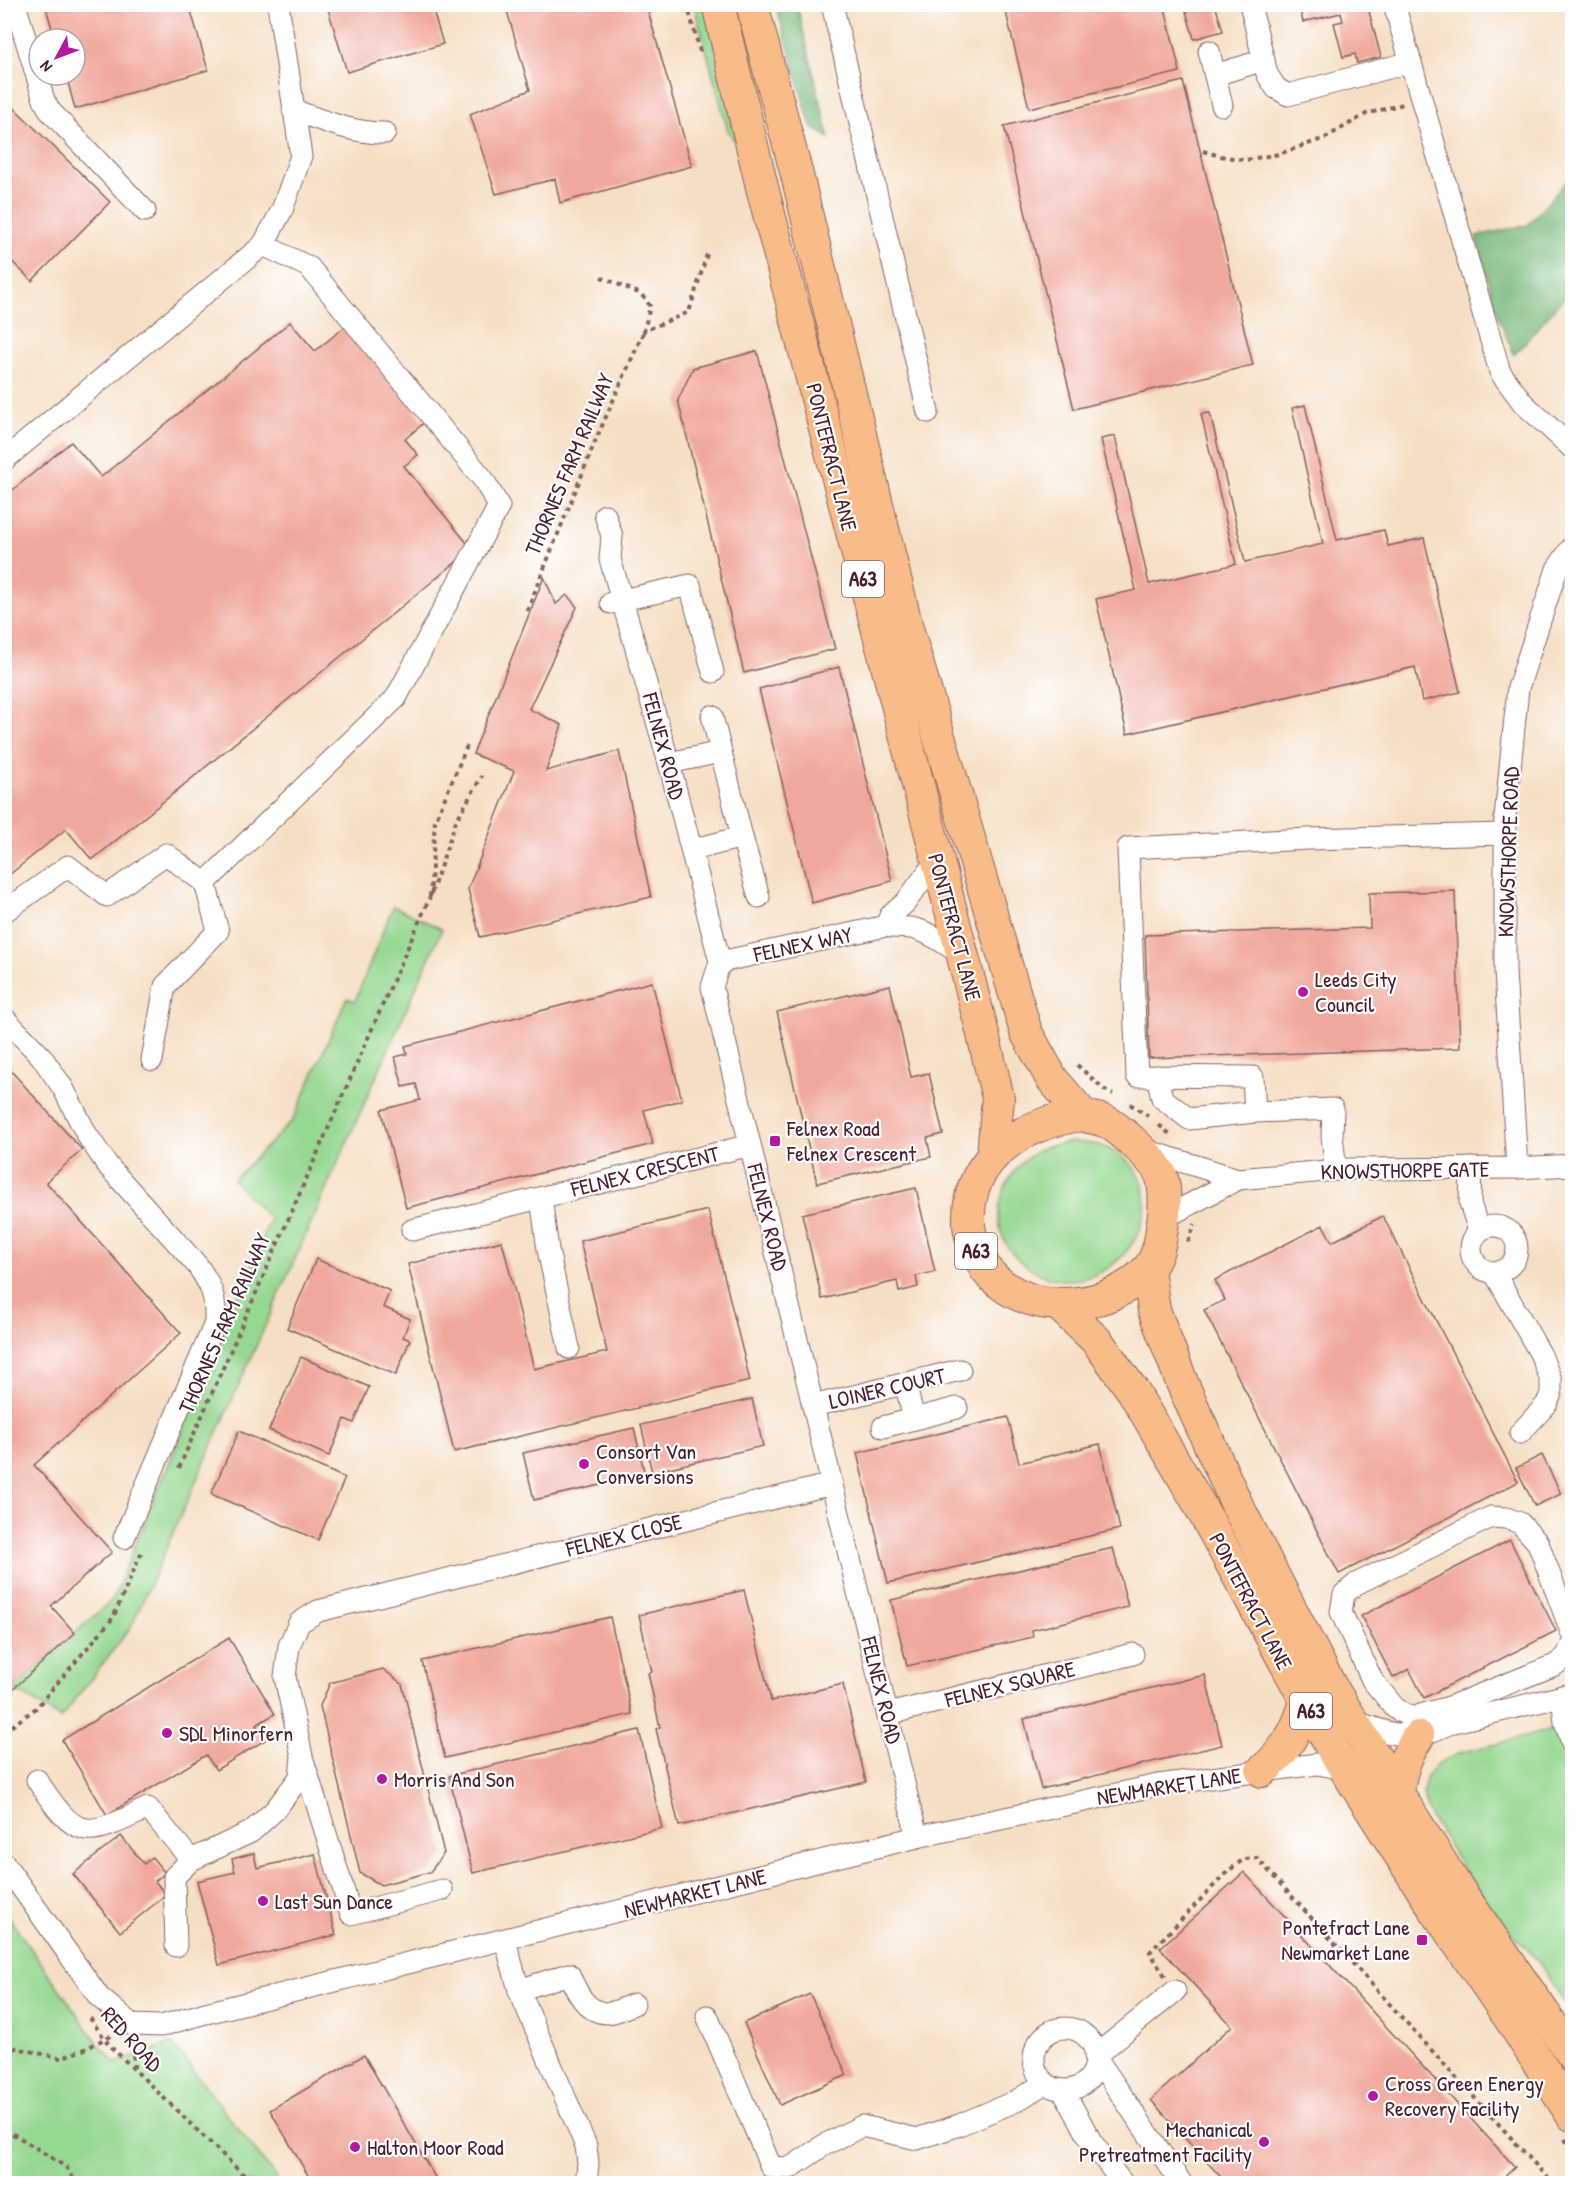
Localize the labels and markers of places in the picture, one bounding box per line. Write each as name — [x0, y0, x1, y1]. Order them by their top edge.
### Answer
place label: Leeds City Council — [1315, 964, 1397, 1019]
marker: Leeds City Council — [1296, 985, 1310, 999]
place label: Felnex Road Felnex Crescent — [786, 1113, 916, 1168]
marker: Felnex Road Felnex Crescent — [768, 1134, 782, 1148]
place label: Consort Van Conversions — [596, 1436, 696, 1491]
marker: Consort Van Conversions — [577, 1457, 591, 1471]
place label: SDL Minorfern — [179, 1718, 293, 1748]
marker: SDL Minorfern — [160, 1726, 174, 1740]
place label: Morris And Son — [394, 1764, 515, 1794]
marker: Morris And Son — [375, 1772, 389, 1786]
place label: Last Sun Dance — [275, 1886, 393, 1916]
marker: Last Sun Dance — [256, 1894, 270, 1908]
place label: Pontefract Lane Newmarket Lane — [1281, 1912, 1410, 1967]
marker: Pontefract Lane Newmarket Lane — [1415, 1933, 1429, 1947]
place label: Cross Green Energy Recovery Facility — [1385, 2068, 1544, 2123]
marker: Cross Green Energy Recovery Facility — [1366, 2089, 1380, 2103]
place label: Mechanical Pretreatment Facility — [1079, 2114, 1252, 2169]
place label: Halton Moor Road — [367, 2132, 504, 2162]
marker: Mechanical Pretreatment Facility — [1257, 2135, 1271, 2149]
marker: Halton Moor Road — [348, 2140, 362, 2154]

